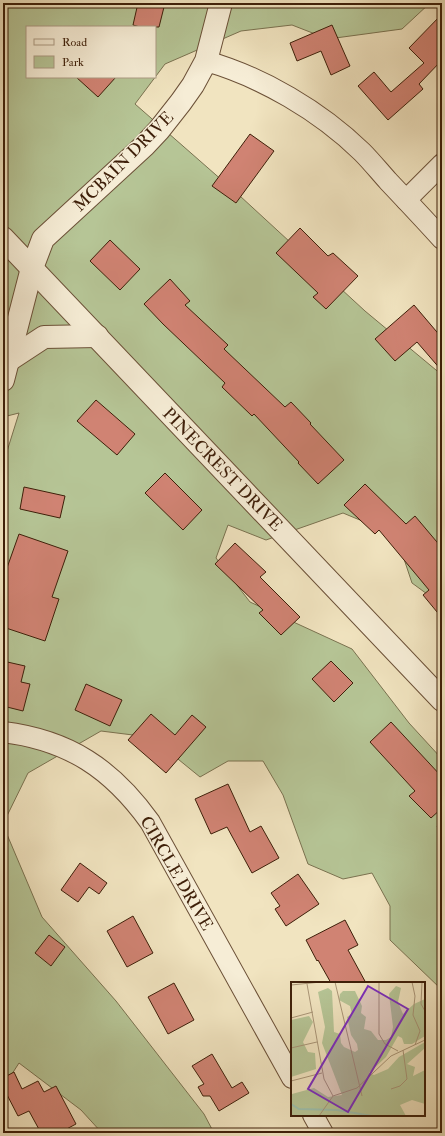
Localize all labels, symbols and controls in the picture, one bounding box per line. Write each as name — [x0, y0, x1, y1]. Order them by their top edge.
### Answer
legend — [26, 26, 156, 78]
text: Road — [62, 35, 87, 50]
text: Park — [62, 55, 84, 70]
street label: MCBAIN DRIVE — [69, 107, 178, 216]
street label: PINECREST DRIVE — [158, 403, 287, 536]
street label: CIRCLE DRIVE — [135, 812, 218, 934]
inset map — [291, 982, 425, 1116]

